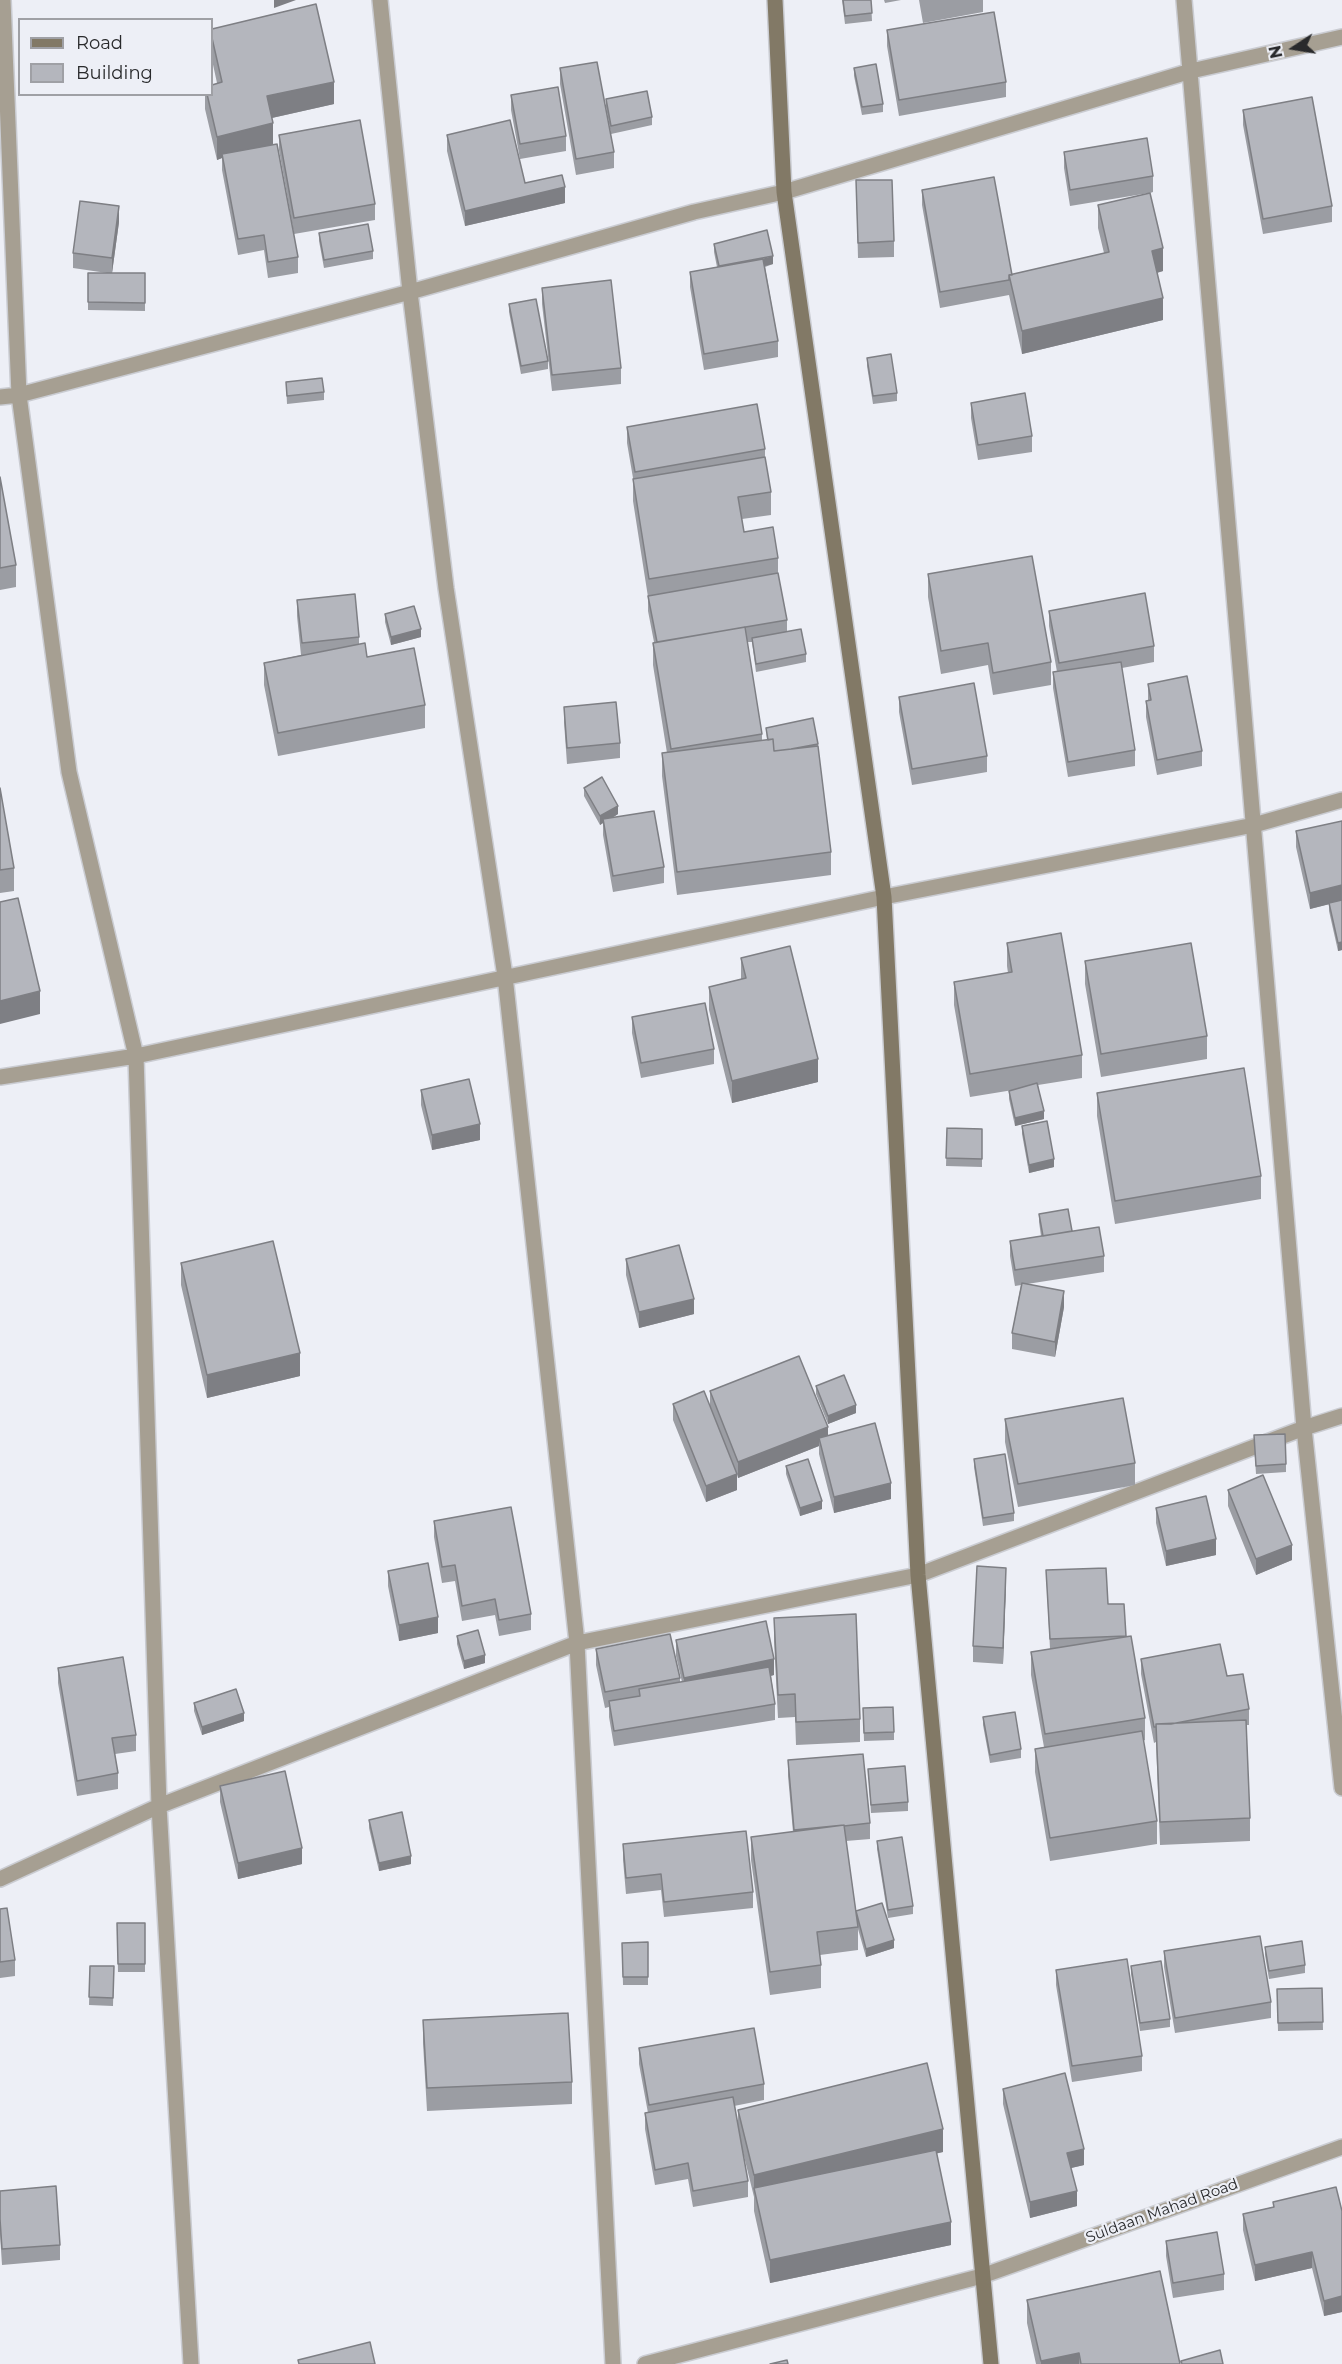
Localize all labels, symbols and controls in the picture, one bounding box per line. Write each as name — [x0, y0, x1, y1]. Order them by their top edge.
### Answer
legend — [18, 18, 213, 96]
north arrow — [1264, 18, 1324, 78]
text: Road — [76, 32, 123, 54]
text: N — [1265, 44, 1287, 60]
text: Building — [76, 62, 153, 84]
street label: Suldaan Mahad Road — [1083, 2175, 1241, 2247]

